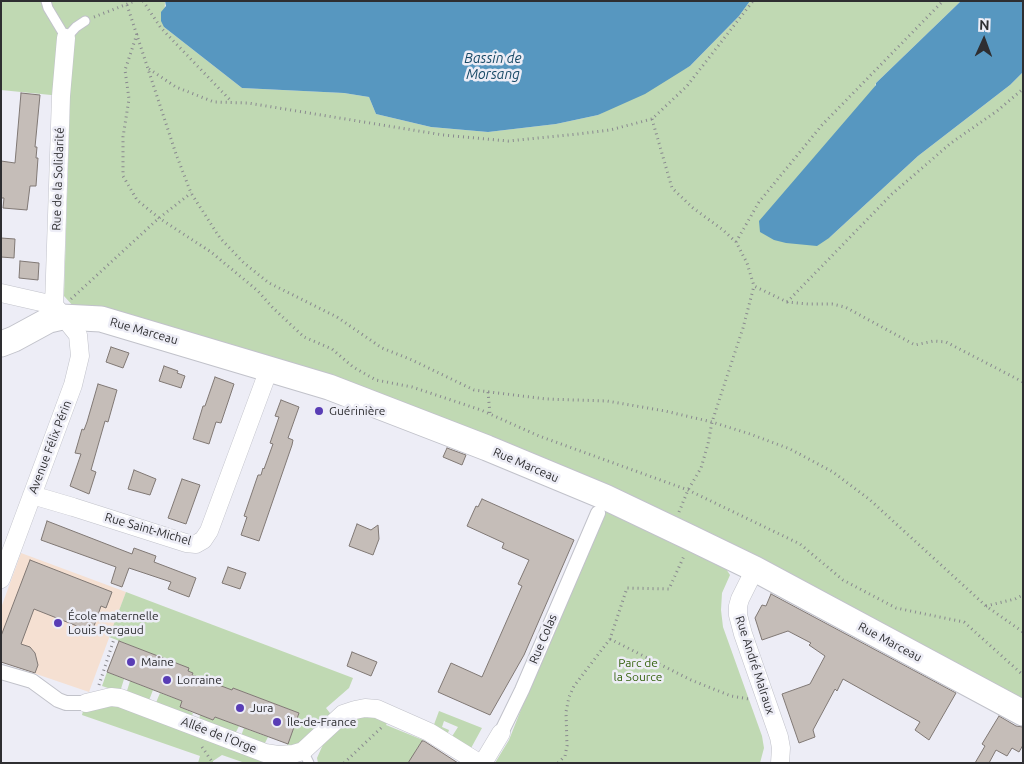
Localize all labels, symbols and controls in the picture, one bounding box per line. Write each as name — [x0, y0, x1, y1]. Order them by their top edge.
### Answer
north arrow — [959, 15, 1009, 65]
text: N — [979, 17, 990, 33]
water label: Bassin de Morsang — [464, 50, 522, 82]
street label: Rue de la Solidarité — [49, 127, 67, 231]
street label: Rue Marceau — [108, 314, 180, 348]
street label: Avenue Félix Périn — [26, 398, 74, 496]
place label: Guérinière — [329, 404, 385, 418]
marker: Guérinière — [313, 405, 325, 417]
street label: Rue Marceau — [491, 445, 561, 485]
street label: Rue Saint-Michel — [103, 510, 193, 548]
place label: École maternelle Louis Pergaud — [68, 609, 159, 637]
street label: Rue Colas — [526, 612, 560, 666]
street label: Rue André Malraux — [732, 614, 778, 716]
marker: École maternelle Louis Pergaud — [52, 617, 64, 629]
street label: Rue Marceau — [856, 619, 924, 665]
place label: Maine — [141, 655, 174, 669]
marker: Maine — [125, 656, 137, 668]
park label: Parc de la Source — [614, 656, 662, 684]
place label: Lorraine — [177, 673, 222, 687]
marker: Lorraine — [161, 674, 173, 686]
place label: Jura — [250, 701, 273, 715]
marker: Jura — [234, 702, 246, 714]
street label: Allée de l'Orge — [179, 714, 259, 756]
place label: Île-de-France — [287, 715, 356, 729]
marker: Île-de-France — [271, 716, 283, 728]

